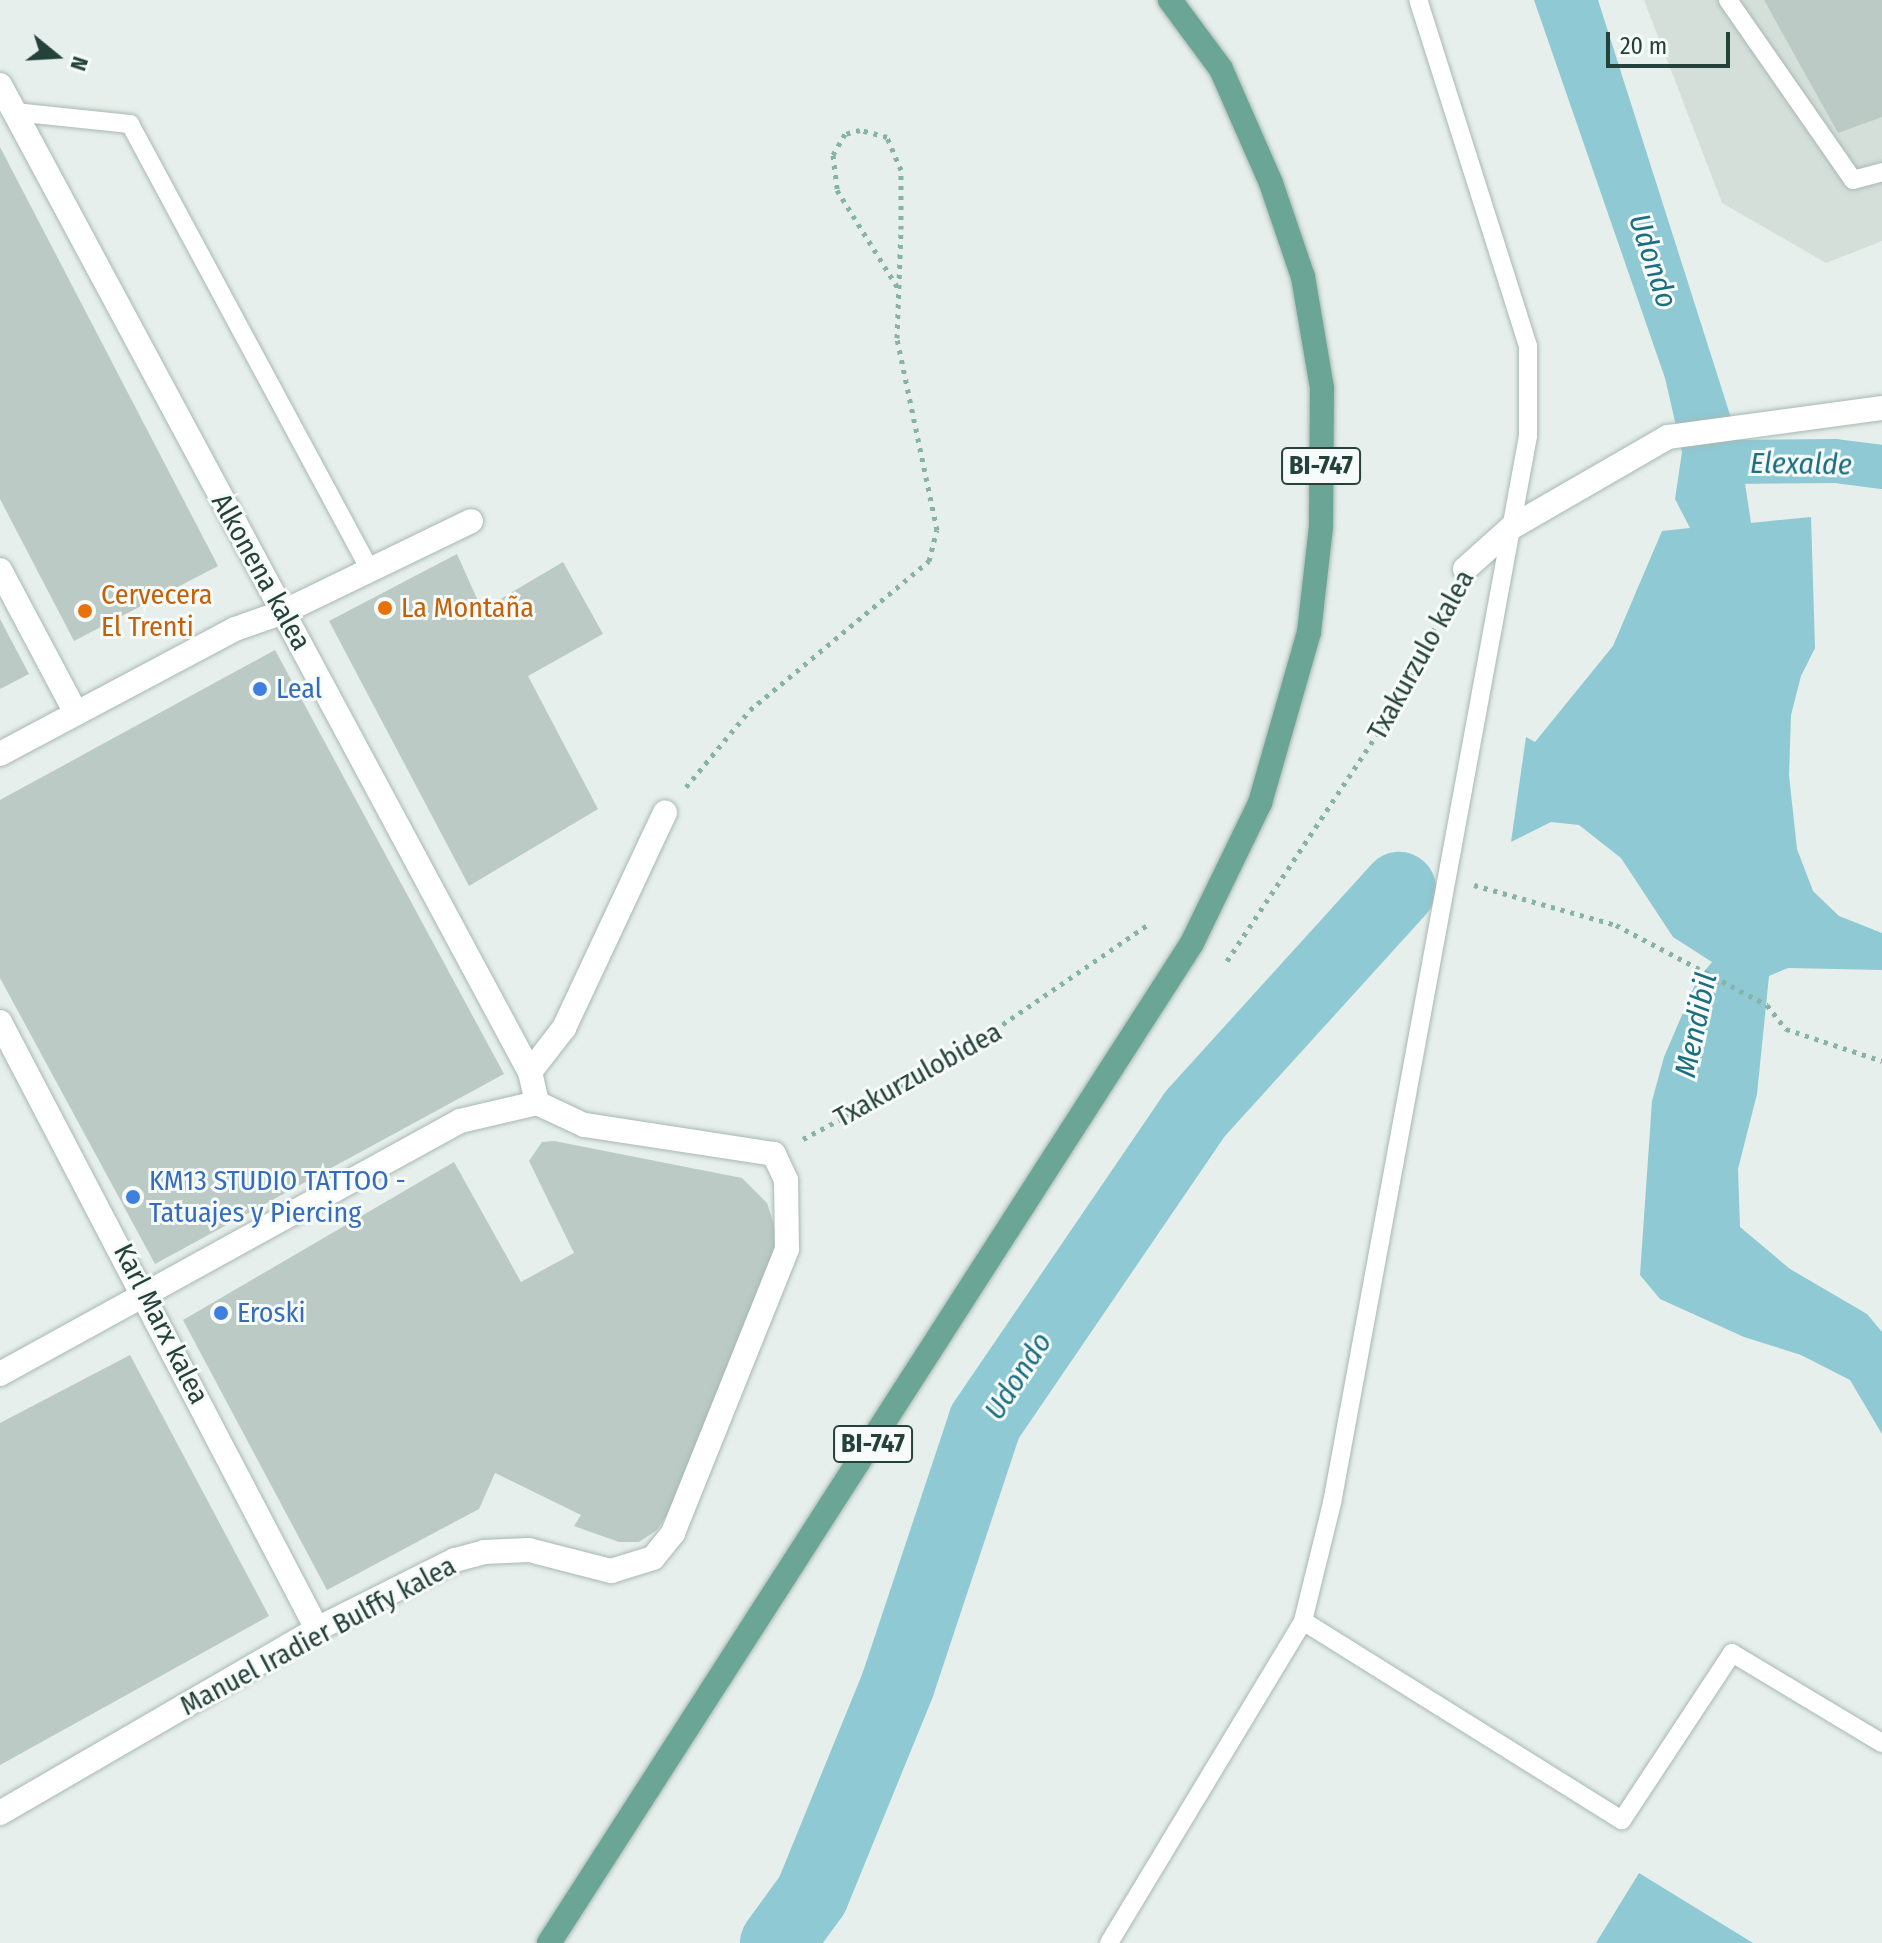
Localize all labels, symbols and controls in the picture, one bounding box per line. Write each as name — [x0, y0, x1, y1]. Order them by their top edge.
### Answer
north arrow — [16, 16, 96, 96]
scale bar — [1610, 16, 1734, 66]
text: 20 m — [1620, 32, 1667, 60]
text: N — [64, 53, 94, 74]
water label: Udondo — [1621, 209, 1685, 313]
road number: BI-747 — [1281, 444, 1361, 488]
water label: Elexalde — [1750, 445, 1852, 483]
street label: Alkonena kalea — [204, 488, 318, 656]
street label: Txakurzulo kalea — [1360, 564, 1482, 746]
place label: Cervecera El Trenti — [101, 578, 212, 644]
place label: La Montaña — [401, 591, 534, 625]
marker: La Montaña — [376, 599, 394, 617]
marker: Cervecera El Trenti — [76, 602, 94, 620]
place label: Leal — [276, 672, 322, 706]
marker: Leal — [251, 680, 269, 698]
water label: Mendibil — [1667, 969, 1725, 1081]
street label: Txakurzulobidea — [828, 1015, 1008, 1135]
place label: KM13 STUDIO TATTOO - Tatuajes y Piercing — [149, 1164, 406, 1230]
marker: KM13 STUDIO TATTOO - Tatuajes y Piercing — [124, 1188, 142, 1206]
street label: Karl Marx kalea — [106, 1238, 216, 1410]
place label: Eroski — [237, 1296, 306, 1330]
marker: Eroski — [212, 1304, 230, 1322]
water label: Udondo — [977, 1326, 1059, 1426]
road number: BI-747 — [833, 1422, 913, 1466]
street label: Manuel Iradier Bulffy kalea — [174, 1549, 462, 1723]

